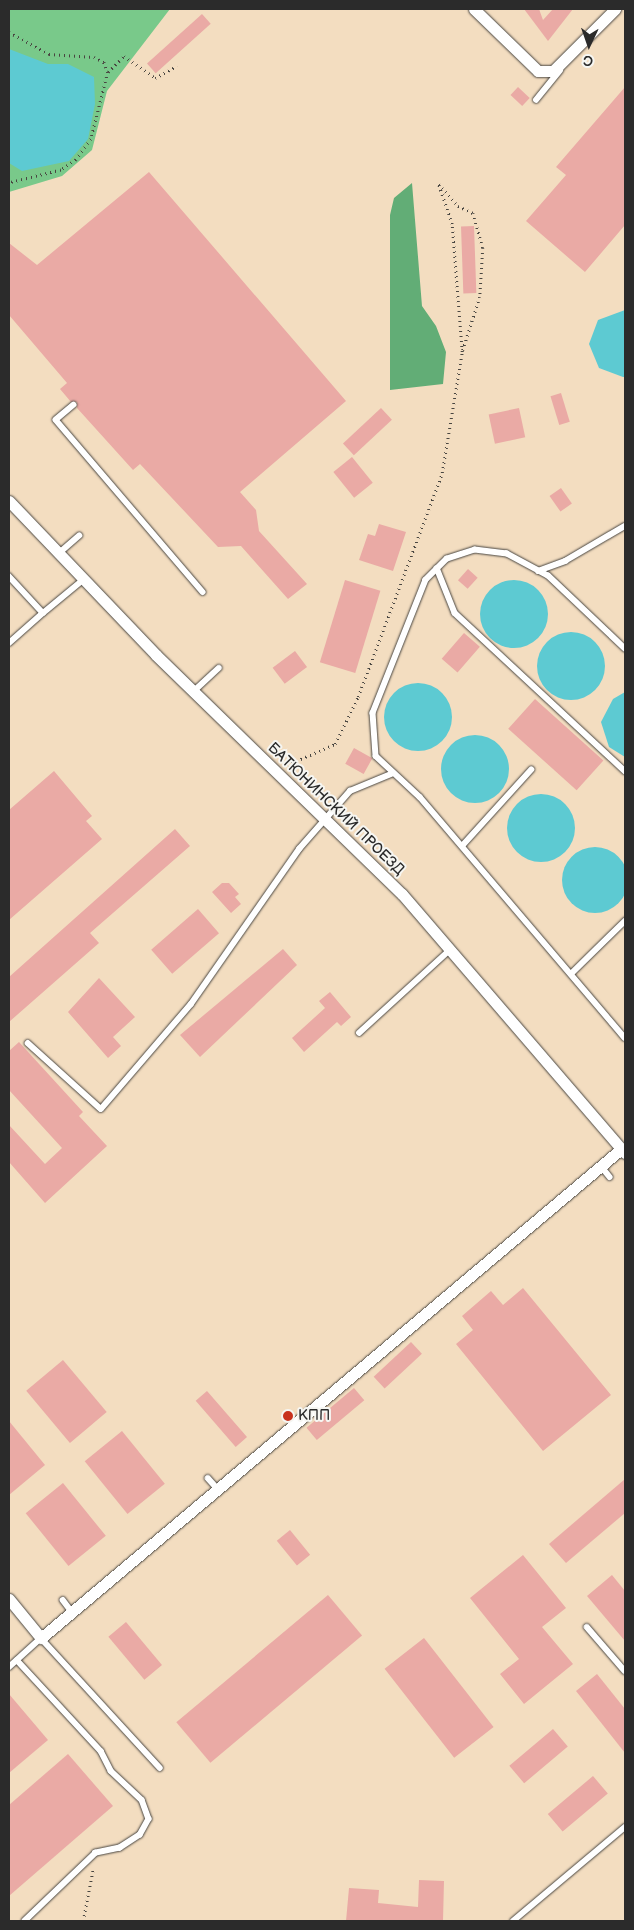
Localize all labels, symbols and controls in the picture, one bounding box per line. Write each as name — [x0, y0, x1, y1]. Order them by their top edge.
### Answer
north arrow — [564, 20, 614, 70]
text: С — [583, 52, 594, 69]
street label: БАТЮНИНСКИЙ ПРОЕЗД — [264, 739, 408, 879]
place label: КПП — [298, 1407, 330, 1425]
marker: КПП — [282, 1410, 294, 1422]

